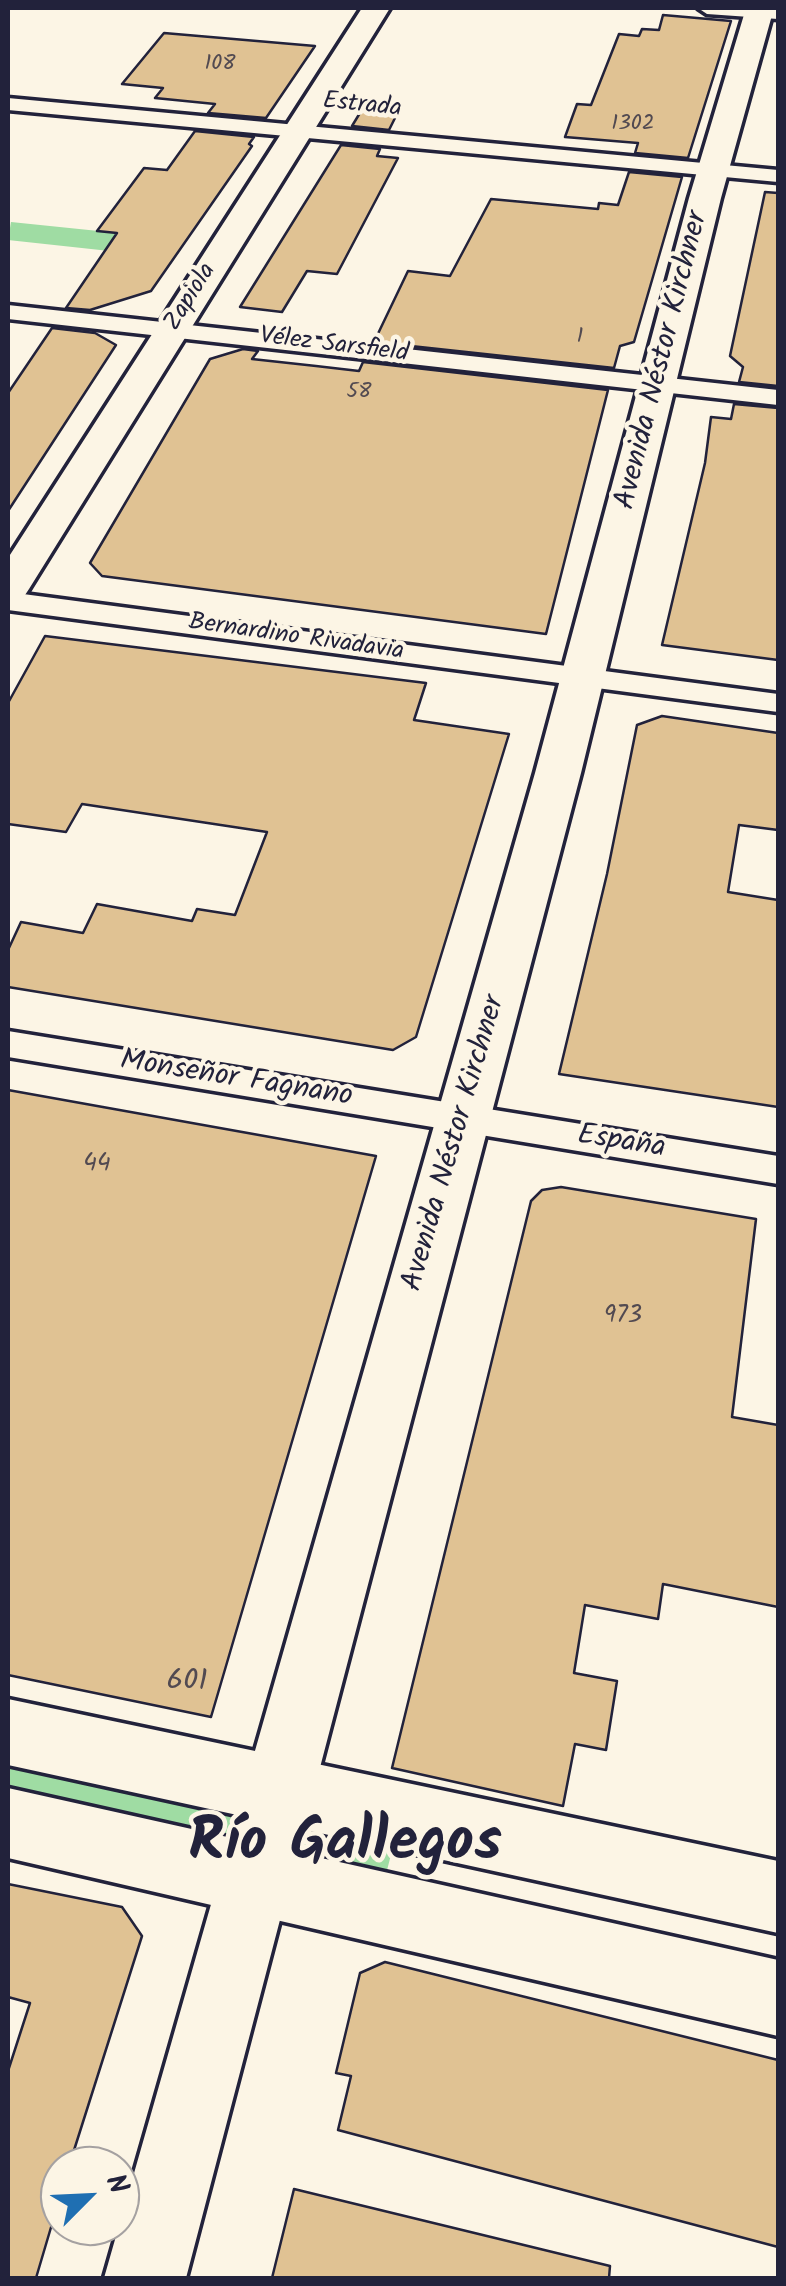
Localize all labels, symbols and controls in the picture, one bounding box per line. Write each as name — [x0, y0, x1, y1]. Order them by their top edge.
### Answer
house number: 108 — [204, 52, 236, 78]
street label: Estrada — [321, 88, 403, 126]
house number: 1302 — [611, 112, 655, 138]
street label: Avenida Néstor Kirchner — [610, 208, 718, 514]
street label: Zapiola — [160, 259, 224, 337]
street label: Vélez Sarsfield — [258, 323, 410, 371]
house number: 1 — [577, 325, 583, 351]
house number: 58 — [346, 380, 372, 406]
street label: Bernardino Rivadavia — [186, 609, 406, 669]
street label: Avenida Néstor Kirchner — [397, 992, 515, 1296]
street label: Monseñor Fagnano — [117, 1045, 355, 1117]
street label: España — [574, 1119, 668, 1169]
house number: 44 — [83, 1151, 111, 1181]
house number: 973 — [604, 1303, 642, 1333]
house number: 601 — [166, 1666, 208, 1702]
district label: Río Gallegos — [188, 1813, 502, 1885]
north arrow — [40, 2146, 140, 2246]
text: N — [92, 2167, 140, 2202]

